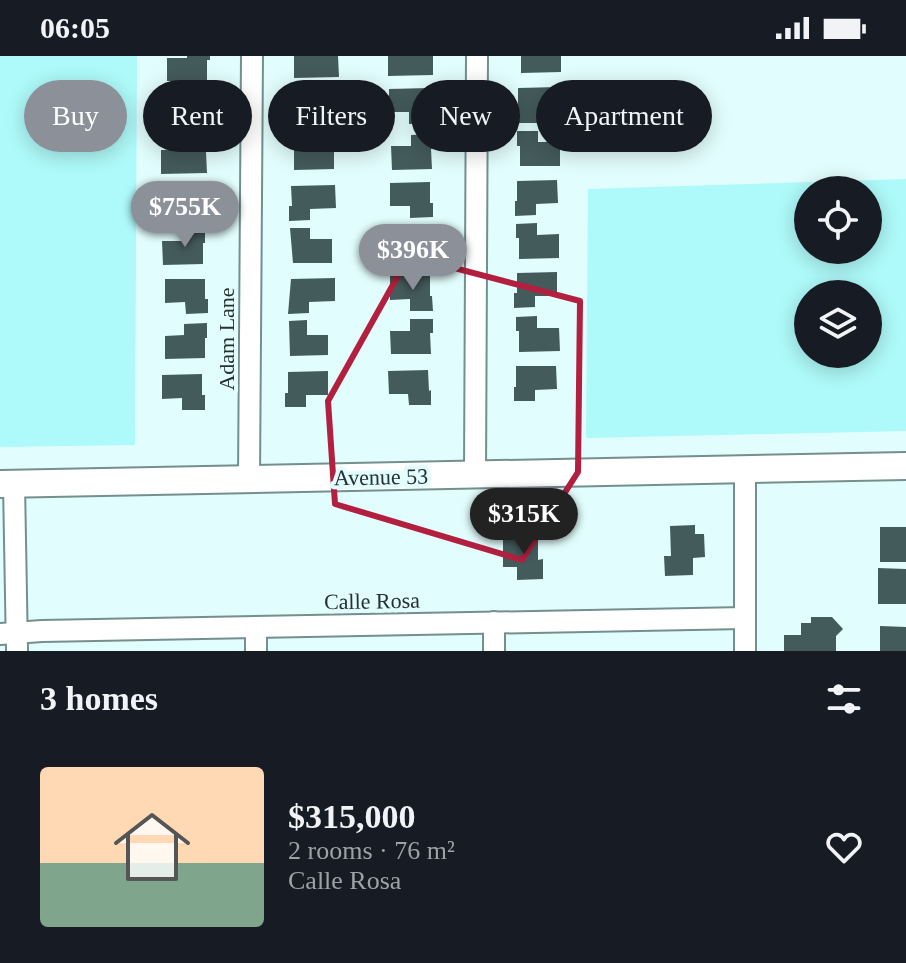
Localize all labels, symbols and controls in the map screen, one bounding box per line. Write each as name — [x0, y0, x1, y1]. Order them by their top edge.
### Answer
text: 06:05 — [40, 11, 110, 44]
chip: Buy — [24, 80, 127, 152]
chip: Rent — [143, 80, 252, 152]
chip: Filters — [268, 80, 395, 152]
chip: New — [411, 80, 520, 152]
chip: Apartment — [536, 80, 712, 152]
map controls — [794, 176, 882, 368]
button: locate — [794, 176, 882, 264]
pin: $755K — [129, 181, 241, 249]
text: $755K — [149, 192, 221, 221]
pin: $396K — [357, 224, 469, 292]
text: $396K — [377, 235, 449, 264]
button: layers — [794, 280, 882, 368]
street label: Adam Lane — [214, 287, 239, 391]
street label: Avenue 53 — [334, 464, 428, 490]
pin: $315K — [468, 488, 580, 556]
text: $315K — [488, 499, 560, 528]
street label: Calle Rosa — [324, 588, 420, 614]
icon: filters — [822, 677, 866, 721]
text: 3 homes — [40, 680, 158, 717]
text: $315,000 — [288, 798, 416, 835]
icon: home — [104, 799, 200, 895]
icon: heart — [822, 825, 866, 869]
text: 2 rooms · 76 m² — [288, 836, 455, 865]
text: Calle Rosa — [288, 866, 401, 895]

